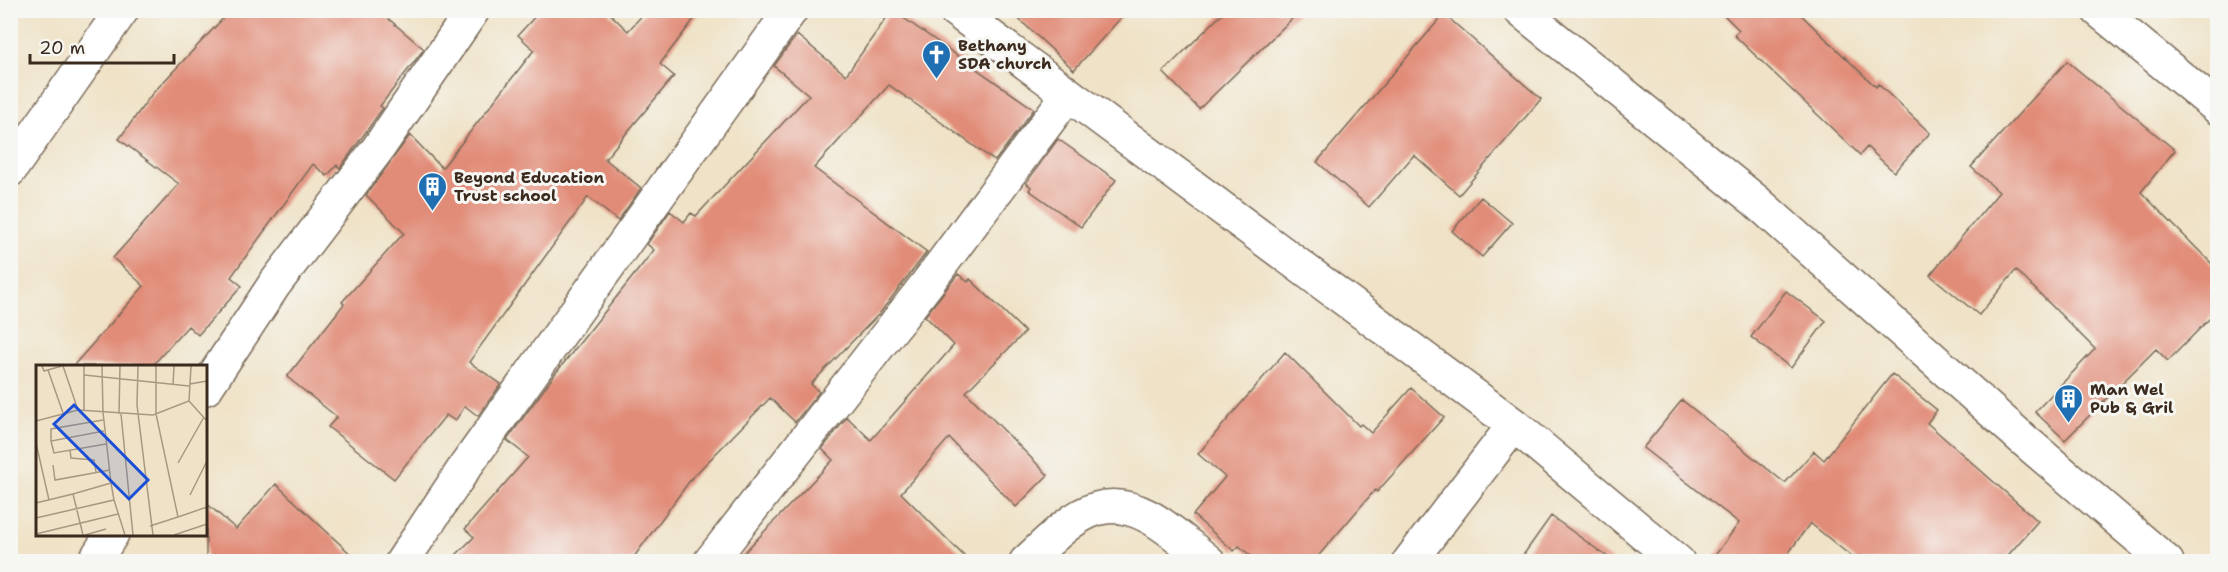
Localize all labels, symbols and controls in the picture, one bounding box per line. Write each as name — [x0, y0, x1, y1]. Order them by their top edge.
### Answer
scale bar — [30, 27, 174, 65]
place label: Bethany SDA church — [958, 35, 1052, 74]
text: 20 m — [39, 36, 85, 60]
church icon: Bethany SDA church — [921, 38, 953, 80]
place label: Beyond Education Trust school — [454, 167, 605, 206]
building icon: Beyond Education Trust school — [417, 170, 449, 212]
inset map — [36, 365, 207, 536]
place label: Man Wel Pub & Gril — [2090, 379, 2174, 418]
building icon: Man Wel Pub & Gril — [2053, 382, 2085, 424]

